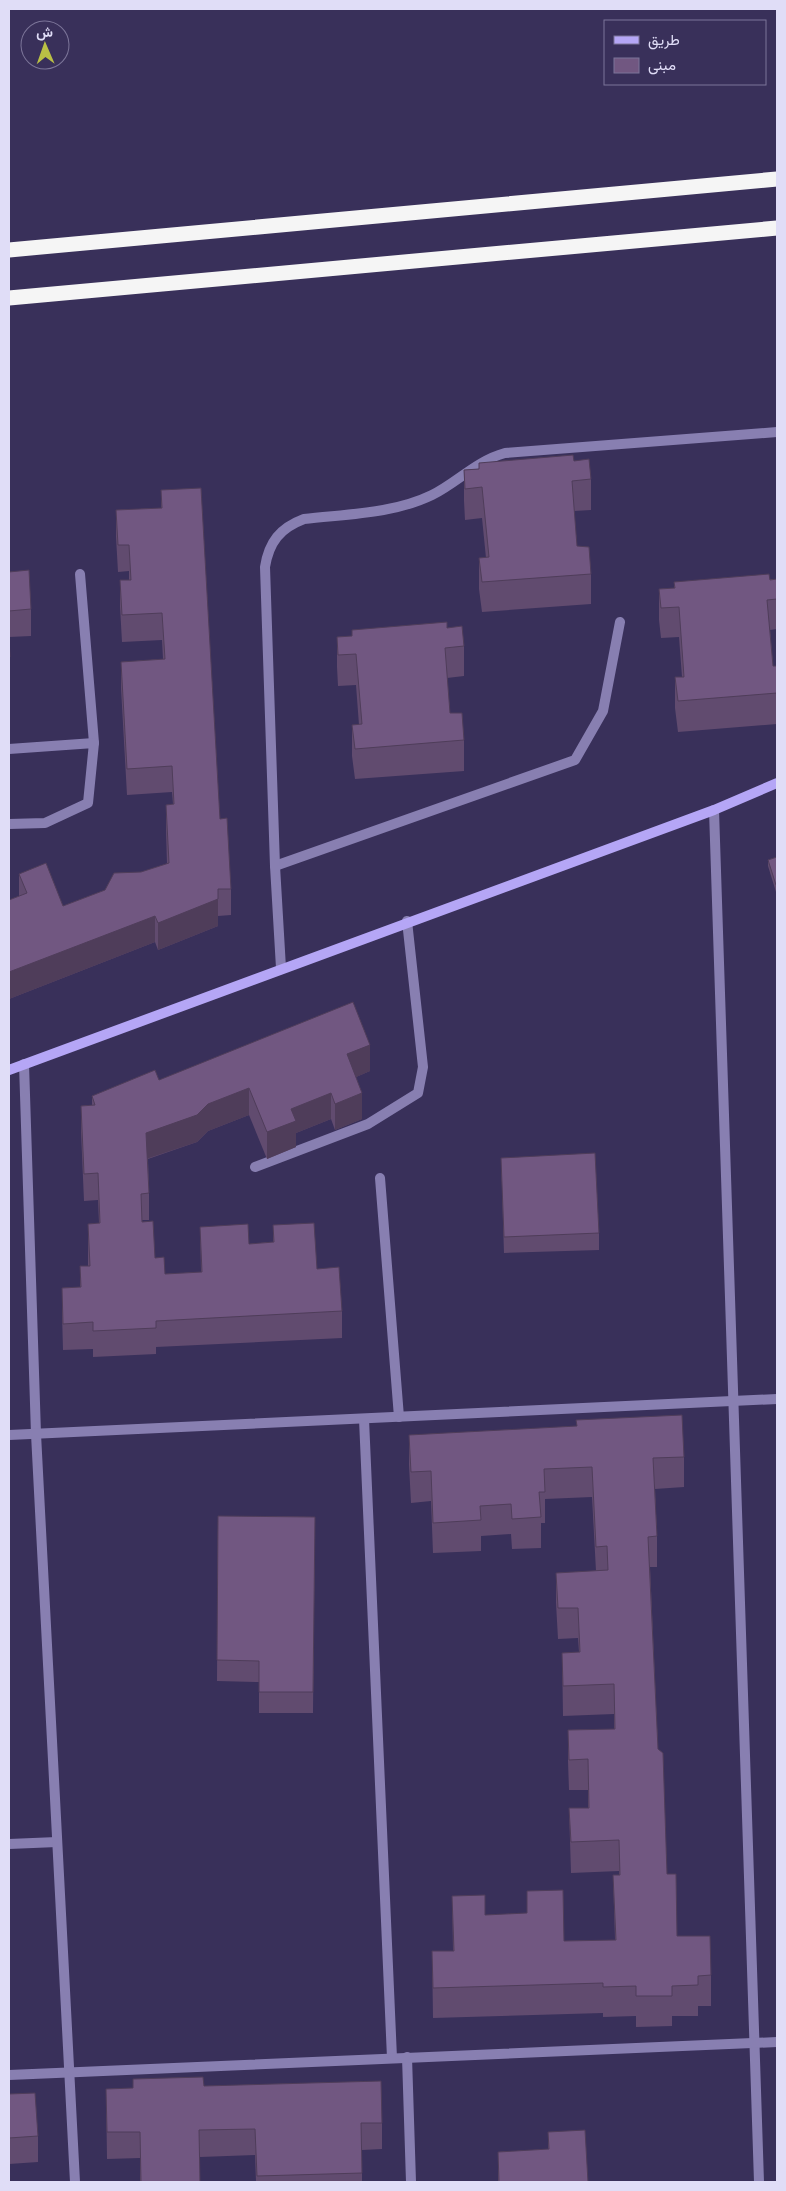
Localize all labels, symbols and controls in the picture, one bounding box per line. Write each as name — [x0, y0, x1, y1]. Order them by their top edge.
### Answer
north arrow — [20, 20, 70, 70]
legend — [604, 20, 766, 85]
text: ش — [36, 23, 53, 41]
text: طريق — [648, 30, 680, 50]
text: مبنى — [648, 55, 676, 75]

